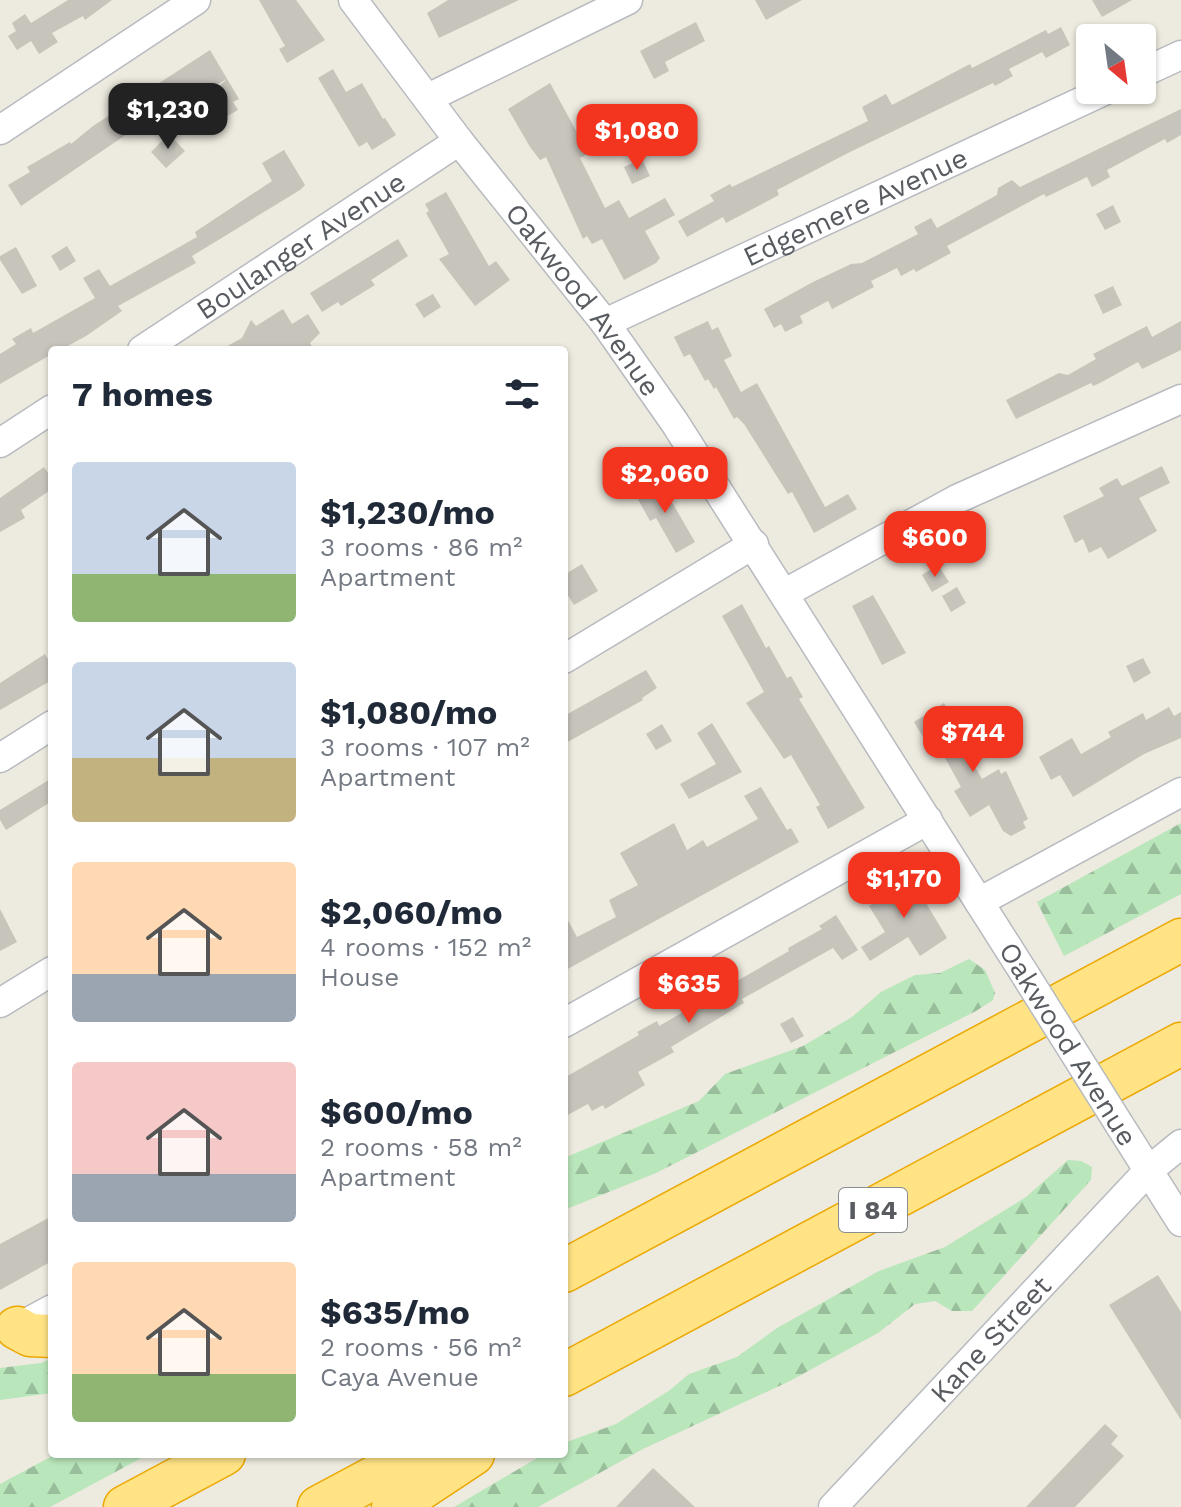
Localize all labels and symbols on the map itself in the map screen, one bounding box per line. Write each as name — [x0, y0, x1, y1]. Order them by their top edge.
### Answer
north arrow — [1076, 24, 1156, 104]
pin: $1,230 — [103, 83, 233, 151]
pin: $1,080 — [572, 104, 702, 172]
street label: Edgemere Avenue — [738, 140, 973, 273]
street label: Boulanger Avenue — [190, 165, 411, 326]
street label: Oakwood Avenue — [499, 197, 668, 402]
pin: $2,060 — [600, 447, 730, 515]
pin: $600 — [888, 511, 982, 579]
pin: $744 — [926, 706, 1020, 774]
pin: $1,170 — [839, 852, 969, 920]
street label: Oakwood Avenue — [992, 936, 1144, 1152]
pin: $635 — [642, 957, 736, 1025]
road number: I 84 — [839, 1188, 907, 1232]
street label: Kane Street — [923, 1269, 1058, 1409]

